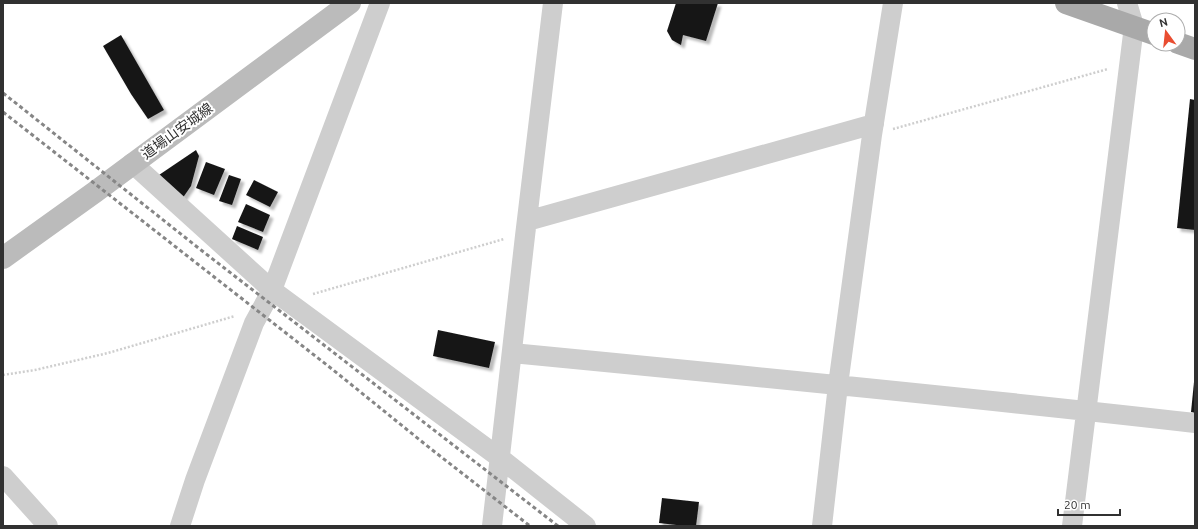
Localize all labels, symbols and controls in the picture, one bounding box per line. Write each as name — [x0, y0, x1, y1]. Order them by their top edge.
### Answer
north arrow — [1146, 12, 1186, 52]
text: N — [1158, 15, 1169, 29]
street label: 道場山安城線 — [138, 100, 216, 162]
scale bar — [1058, 491, 1120, 517]
text: 20 m — [1064, 498, 1091, 511]

